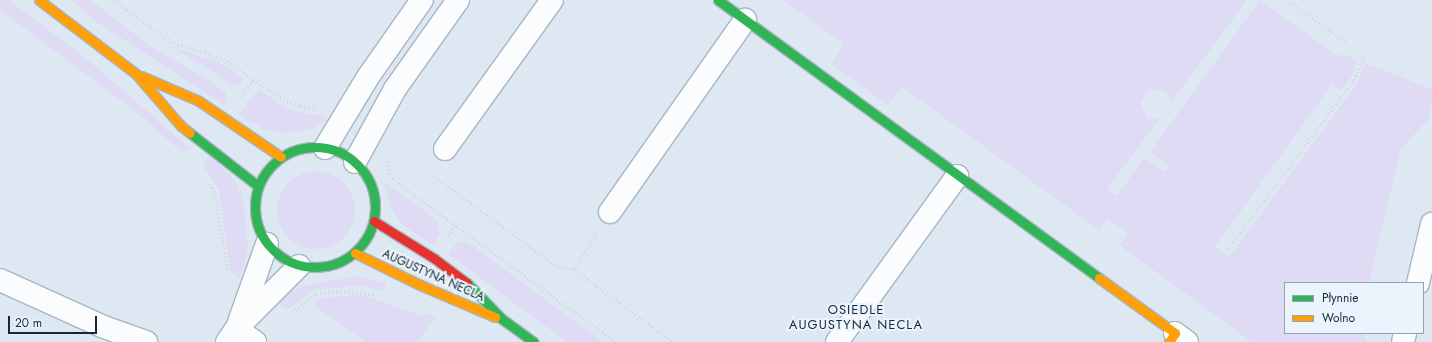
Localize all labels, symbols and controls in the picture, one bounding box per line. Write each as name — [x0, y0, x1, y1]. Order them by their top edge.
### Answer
street label: AUGUSTYNA NECLA — [380, 247, 486, 305]
legend — [1284, 282, 1424, 334]
text: Płynnie — [1322, 289, 1359, 307]
district label: OSIEDLE AUGUSTYNA NECLA — [789, 303, 923, 334]
scale bar — [10, 308, 99, 334]
text: Wolno — [1322, 309, 1355, 327]
text: 20 m — [15, 314, 42, 332]

